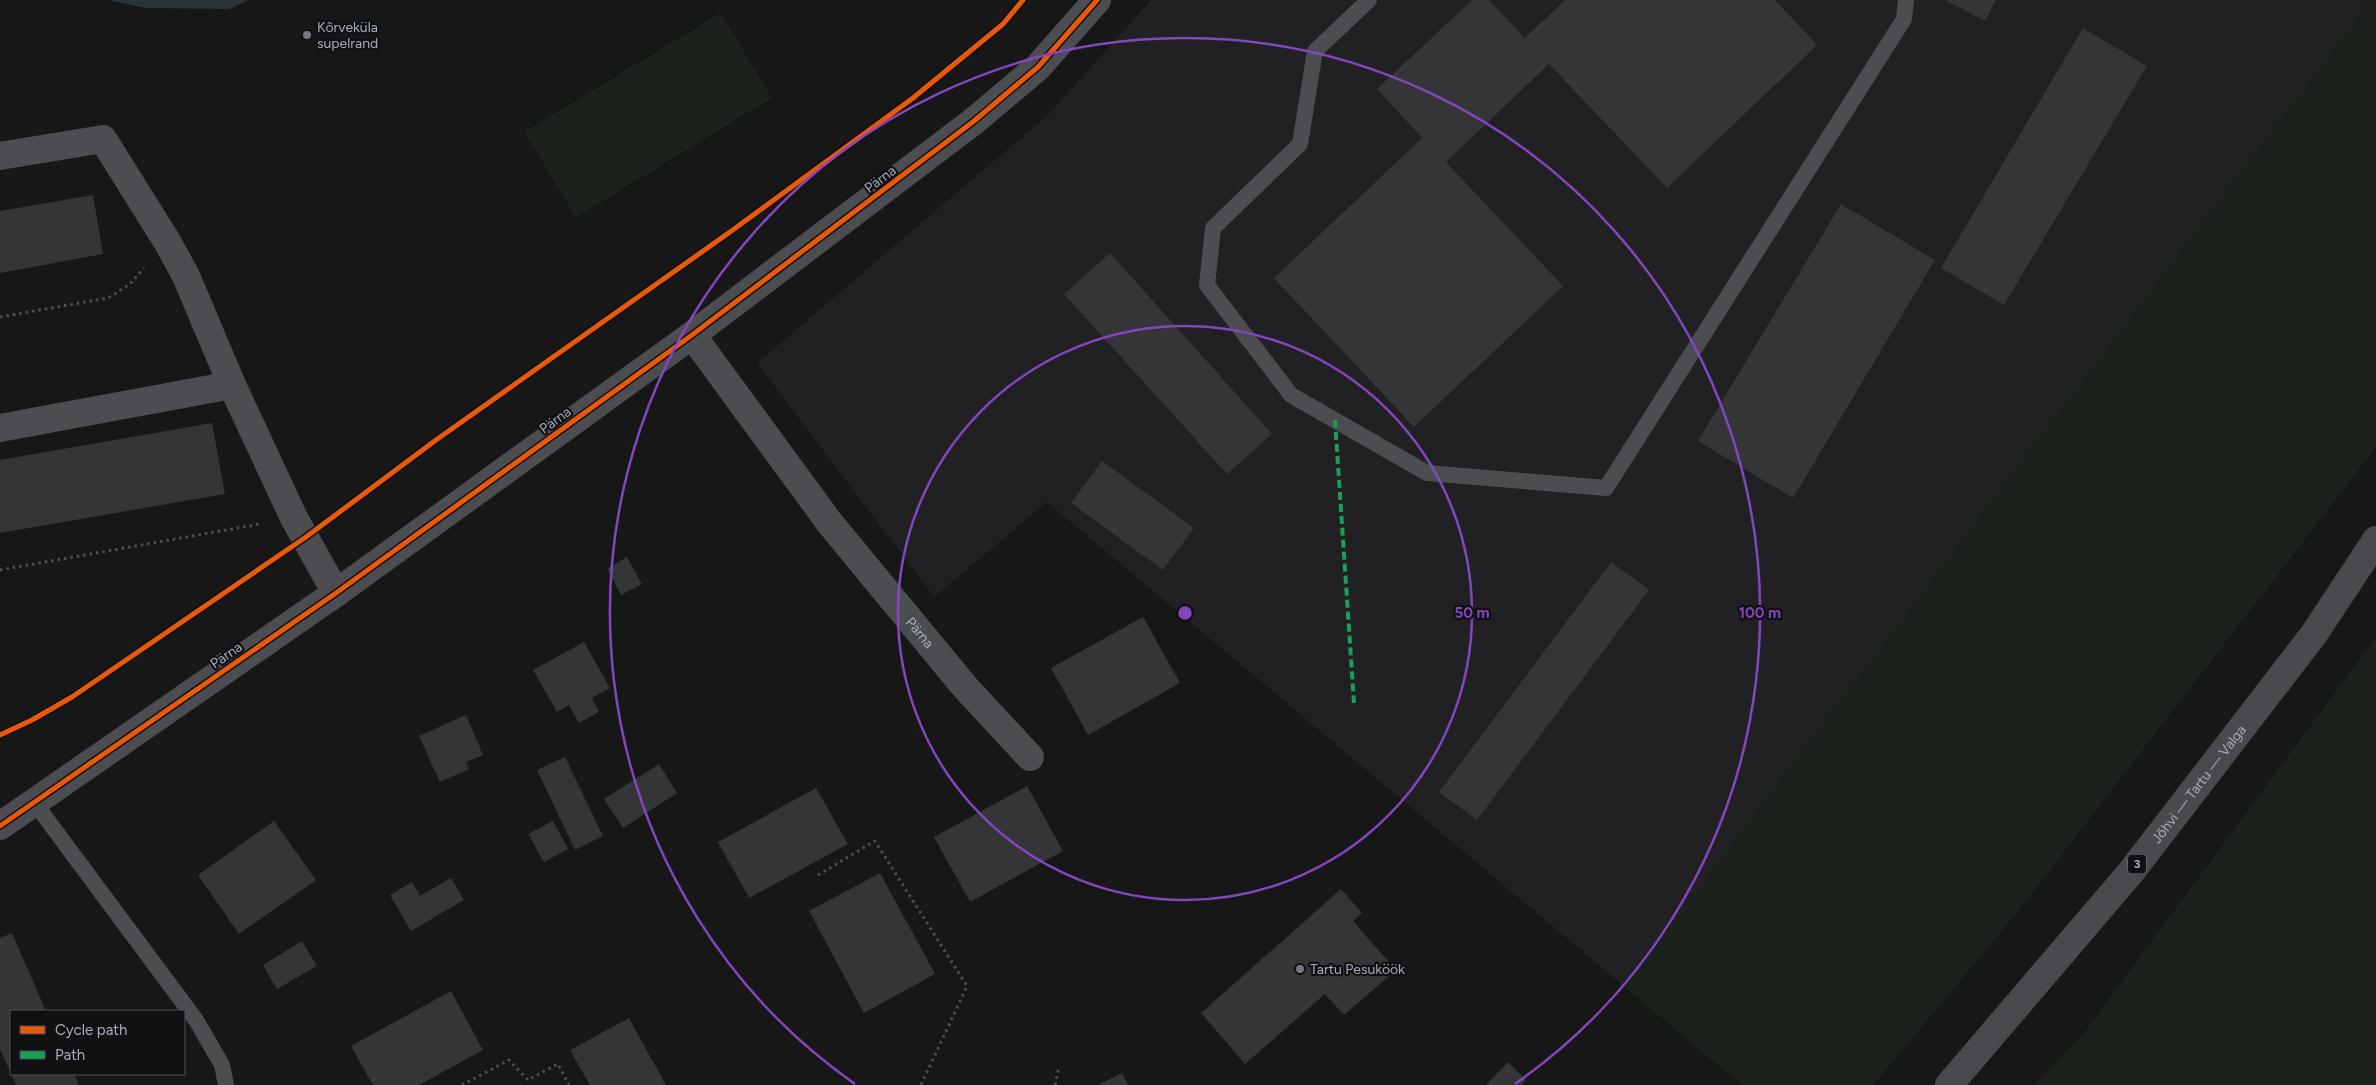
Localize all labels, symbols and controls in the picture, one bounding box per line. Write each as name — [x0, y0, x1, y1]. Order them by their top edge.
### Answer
place label: Kõrveküla supelrand — [317, 19, 378, 52]
marker: Kõrveküla supelrand — [301, 29, 313, 41]
street label: Pärna — [861, 162, 899, 197]
street label: Pärna — [536, 403, 574, 438]
centre of rings — [1176, 604, 1194, 622]
text: 50 m — [1454, 604, 1490, 622]
text: 100 m — [1739, 604, 1781, 622]
street label: Pärna — [902, 614, 937, 652]
street label: Pärna — [207, 638, 245, 672]
street label: Jõhvi — Tartu — Valga — [2148, 722, 2250, 847]
road number: 3 — [2128, 854, 2146, 874]
place label: Tartu Pesuköök — [1310, 961, 1405, 978]
marker: Tartu Pesuköök — [1294, 963, 1306, 975]
legend — [10, 1010, 185, 1075]
text: Cycle path — [55, 1021, 127, 1039]
text: Path — [55, 1046, 85, 1064]

